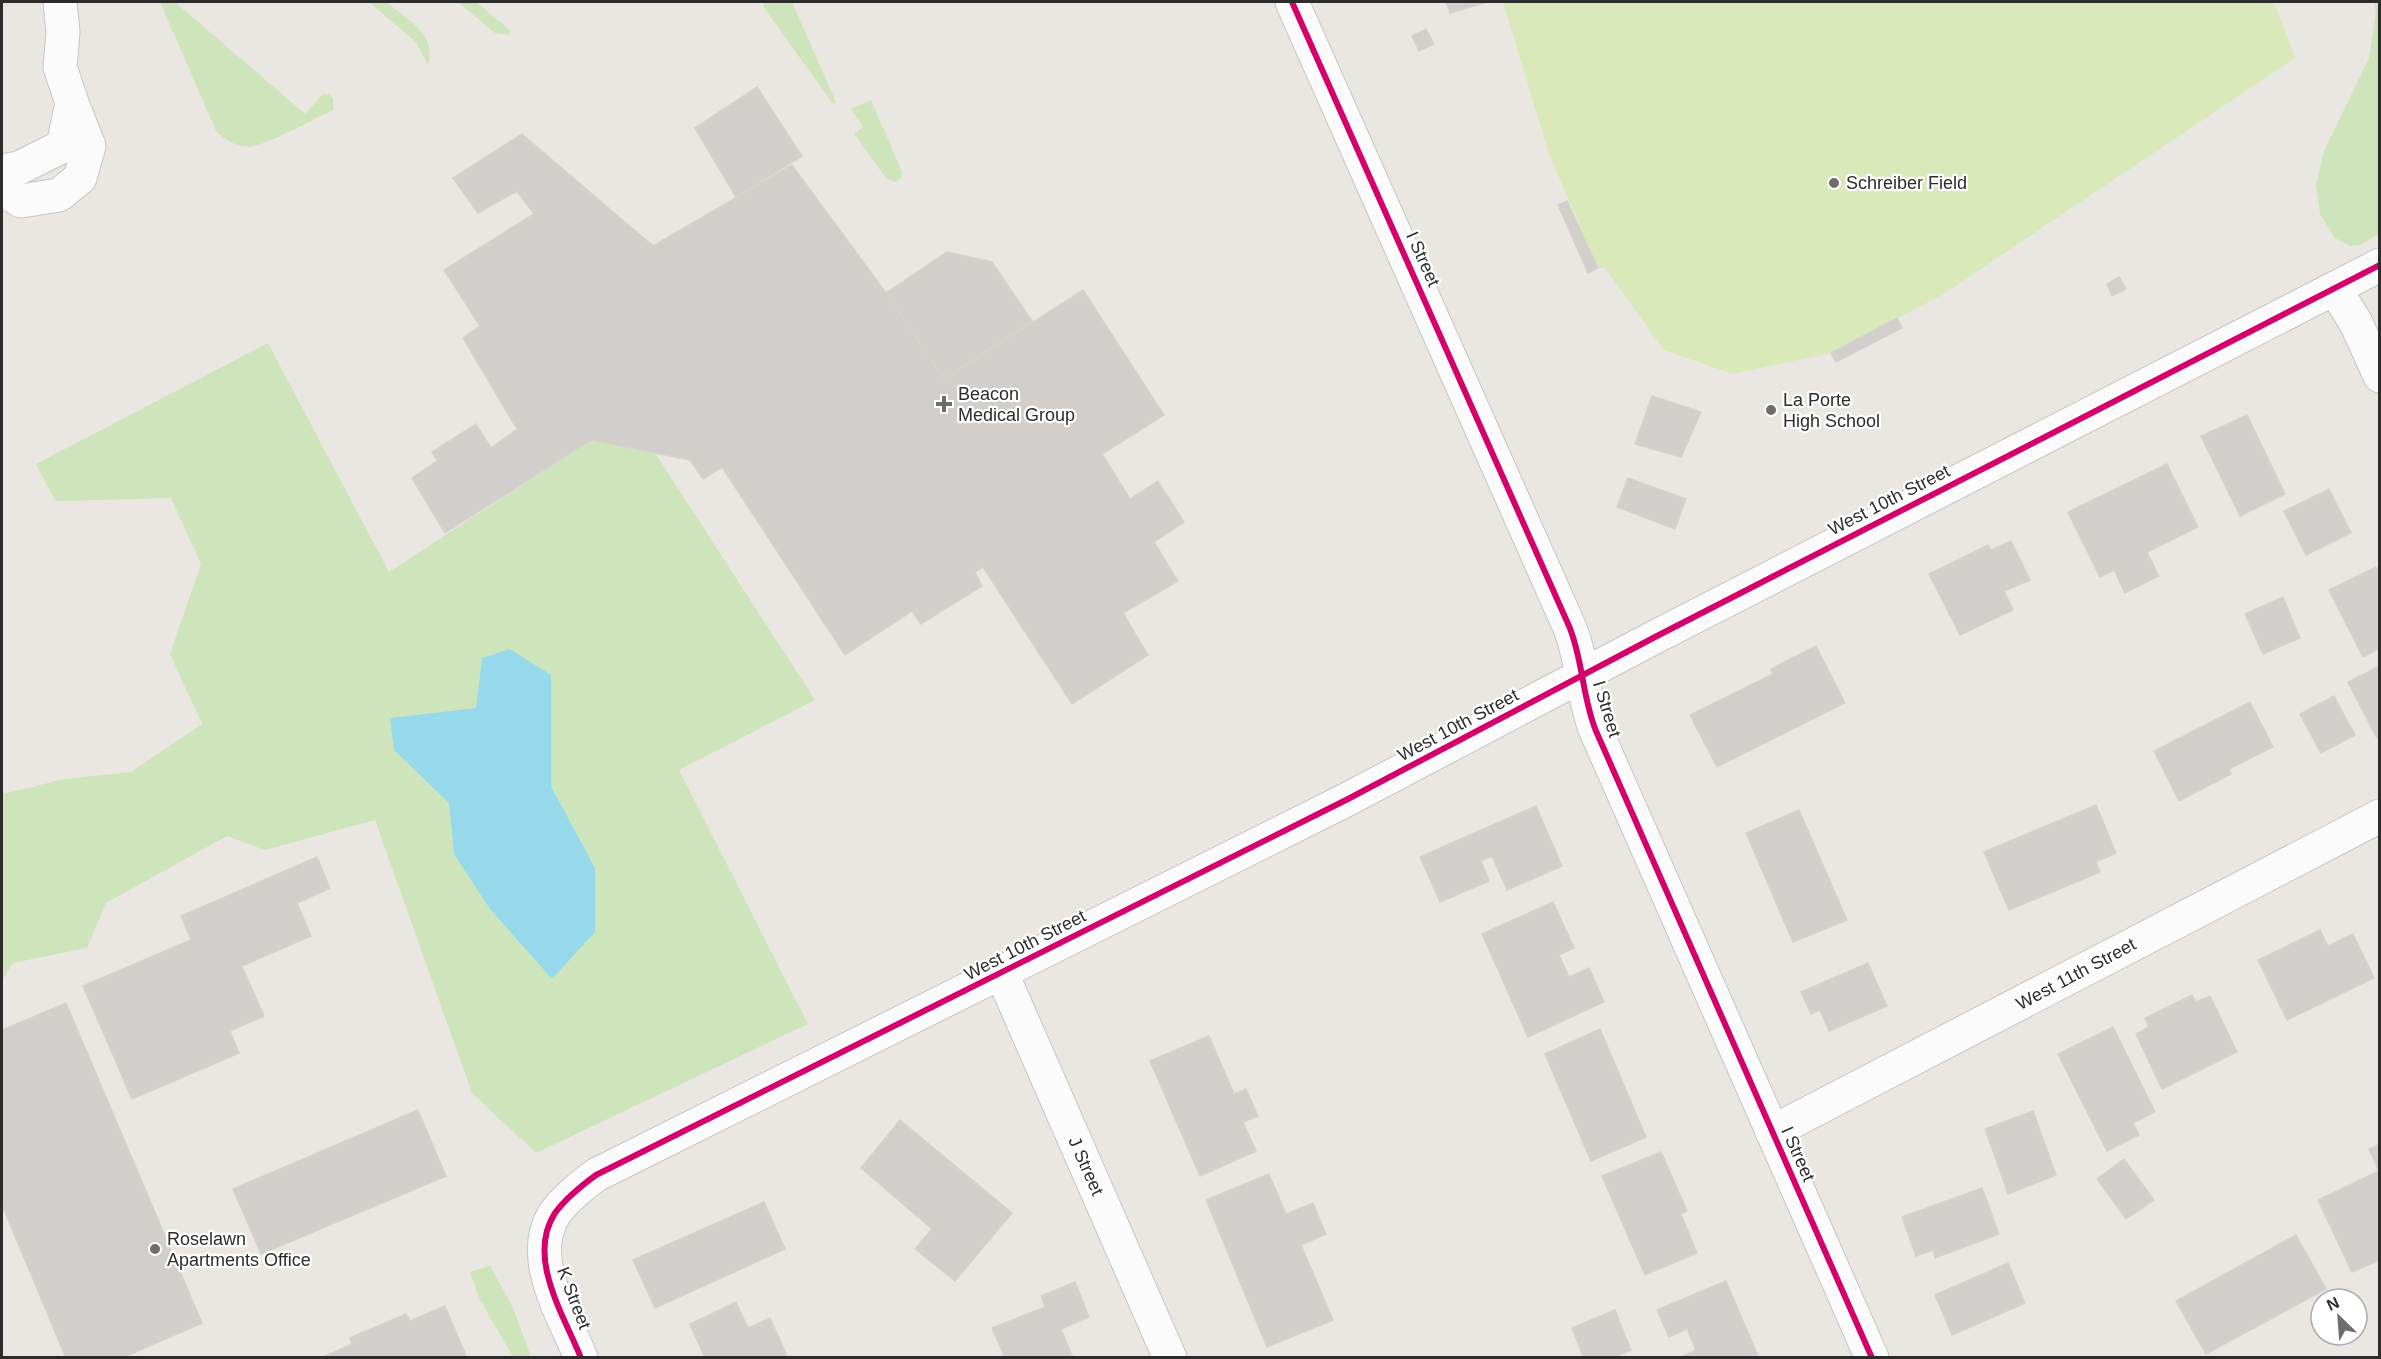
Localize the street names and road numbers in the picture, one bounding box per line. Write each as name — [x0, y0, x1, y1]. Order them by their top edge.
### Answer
street label: I Street — [1402, 228, 1444, 290]
street label: West 10th Street — [1825, 461, 1953, 539]
street label: I Street — [1589, 678, 1625, 740]
street label: West 10th Street — [1394, 685, 1522, 765]
street label: West 10th Street — [961, 906, 1089, 984]
street label: West 11th Street — [2013, 934, 2139, 1014]
street label: I Street — [1777, 1123, 1819, 1185]
street label: J Street — [1064, 1134, 1108, 1198]
street label: K Street — [553, 1264, 595, 1332]

